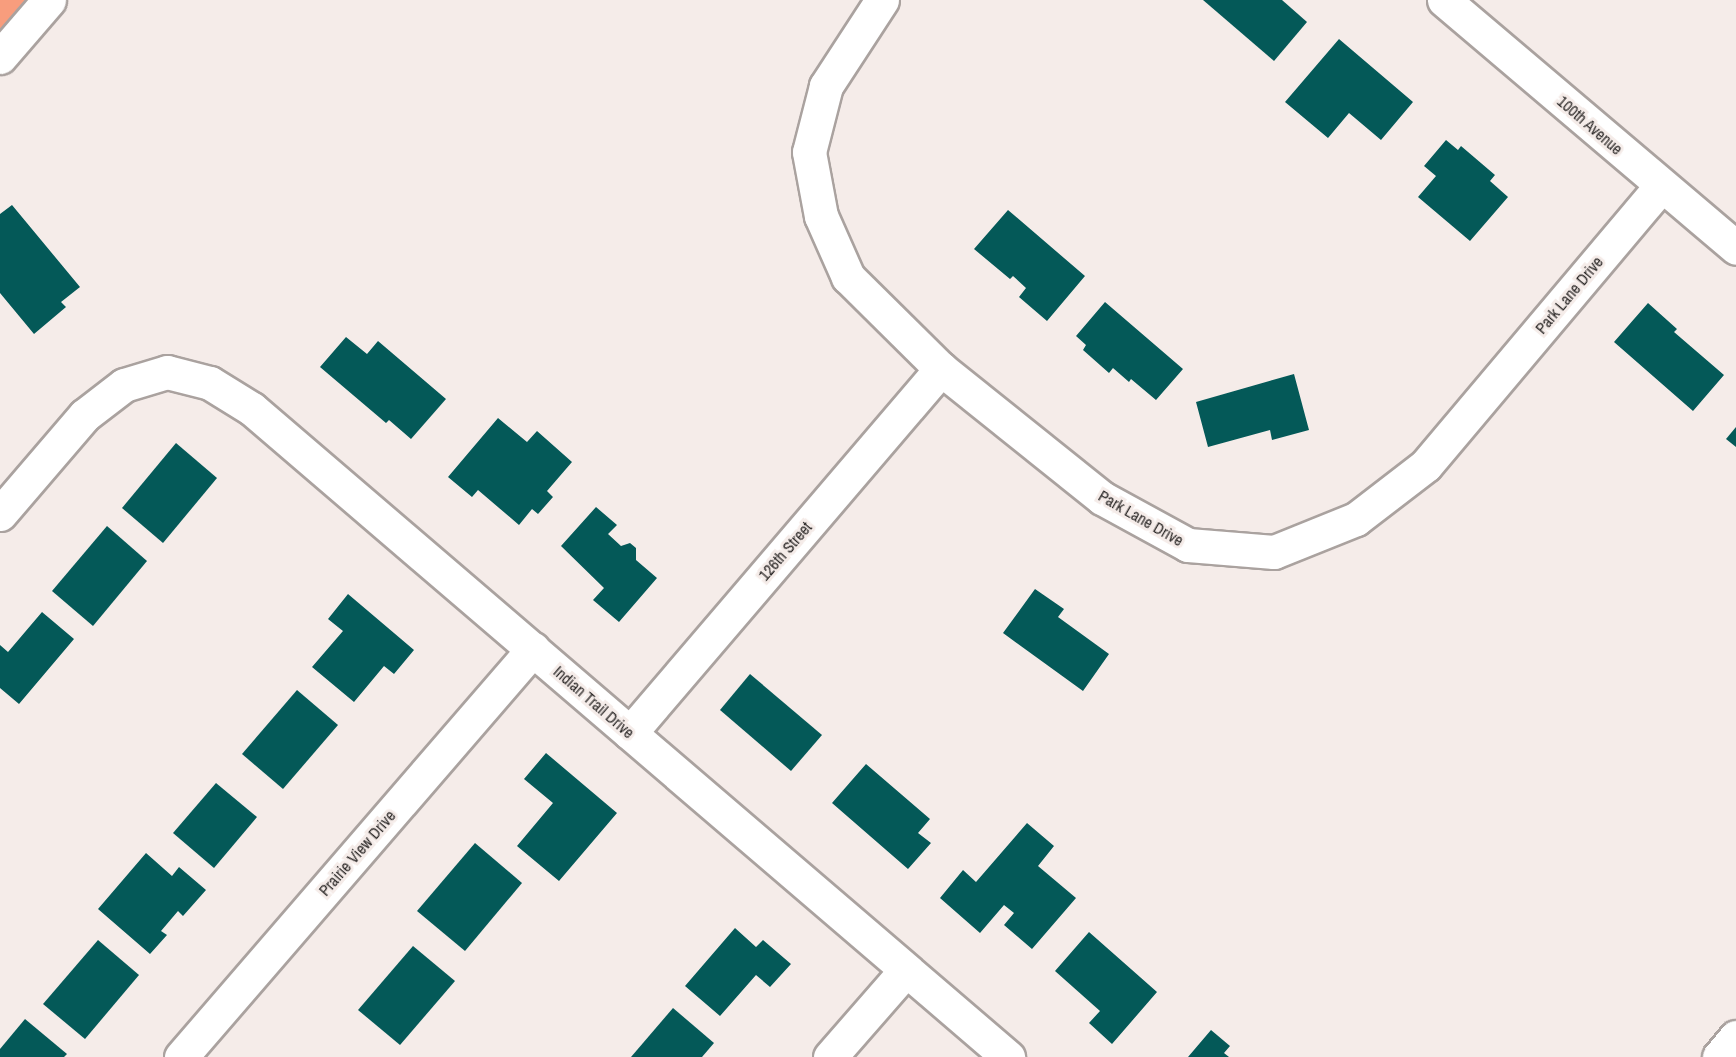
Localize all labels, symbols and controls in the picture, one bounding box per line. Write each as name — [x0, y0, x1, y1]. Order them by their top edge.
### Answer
street label: 100th Avenue — [1553, 91, 1627, 159]
street label: Park Lane Drive — [1531, 253, 1607, 337]
street label: Park Lane Drive — [1095, 486, 1187, 550]
street label: 126th Street — [754, 518, 816, 584]
street label: Indian Trail Drive — [550, 662, 638, 742]
street label: Prairie View Drive — [315, 806, 399, 900]

